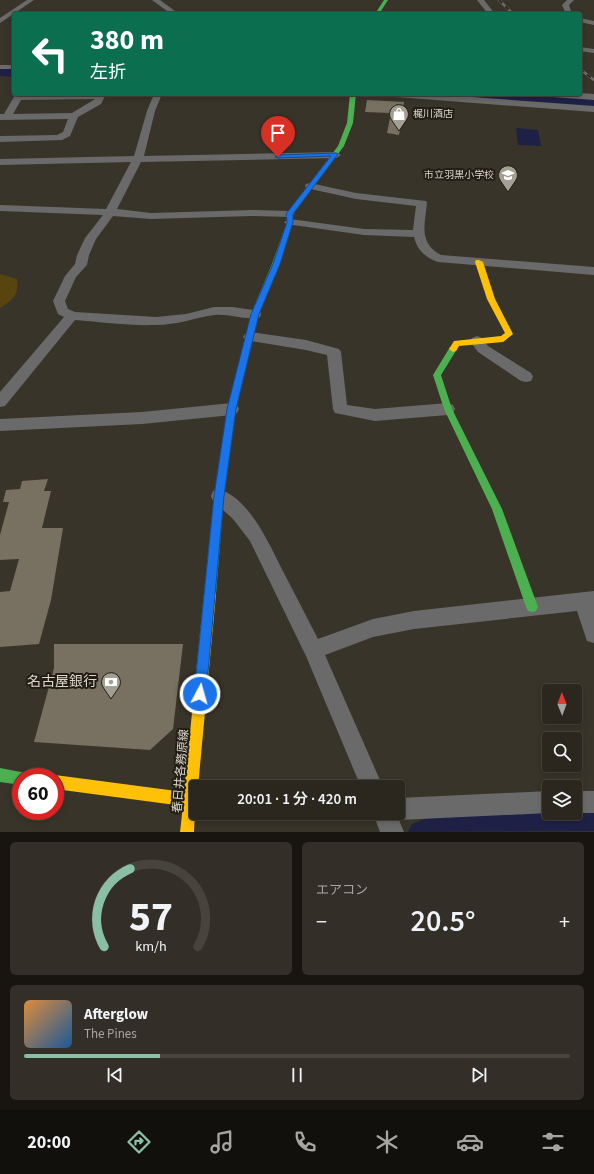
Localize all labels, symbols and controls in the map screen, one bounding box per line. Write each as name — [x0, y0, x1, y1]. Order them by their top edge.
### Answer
text: 380 m — [90, 20, 164, 60]
icon: left — [24, 28, 76, 80]
text: 左折 — [90, 60, 126, 85]
shop icon: 梶川酒店 — [388, 103, 410, 131]
place label: 梶川酒店 — [413, 107, 453, 121]
pin — [261, 116, 295, 157]
icon: arrive — [267, 122, 289, 144]
school or university icon: 市立羽黒小学校 — [497, 164, 519, 192]
place label: 市立羽黒小学校 — [424, 168, 494, 182]
bank icon: 名古屋銀行 — [100, 671, 122, 699]
place label: 名古屋銀行 — [27, 672, 97, 692]
position arrow — [179, 673, 221, 715]
north arrow — [542, 684, 582, 724]
map controls — [542, 684, 582, 820]
street label: 春日井各務原線 — [169, 728, 193, 814]
button: search — [542, 732, 582, 772]
speed limit sign: 60 — [12, 768, 64, 820]
button: layers — [542, 780, 582, 820]
text: 20:01 · 1 分 · 420 m — [237, 789, 357, 810]
text: エアコン — [316, 881, 368, 899]
text: 57 — [129, 886, 173, 946]
text: 20.5° — [411, 900, 475, 943]
text: − — [316, 906, 327, 938]
text: + — [559, 906, 570, 938]
text: km/h — [135, 935, 167, 956]
text: Afterglow — [84, 1004, 148, 1025]
text: The Pines — [84, 1025, 137, 1043]
icon: previous — [104, 1064, 126, 1086]
icon: pause — [286, 1064, 308, 1086]
icon: next — [468, 1064, 490, 1086]
icon: directions — [125, 1128, 153, 1156]
icon: music — [208, 1128, 236, 1156]
icon: phone — [291, 1128, 319, 1156]
icon: climate — [373, 1128, 401, 1156]
icon: car — [456, 1128, 484, 1156]
icon: filters — [539, 1128, 567, 1156]
text: 20:00 — [27, 1130, 71, 1155]

